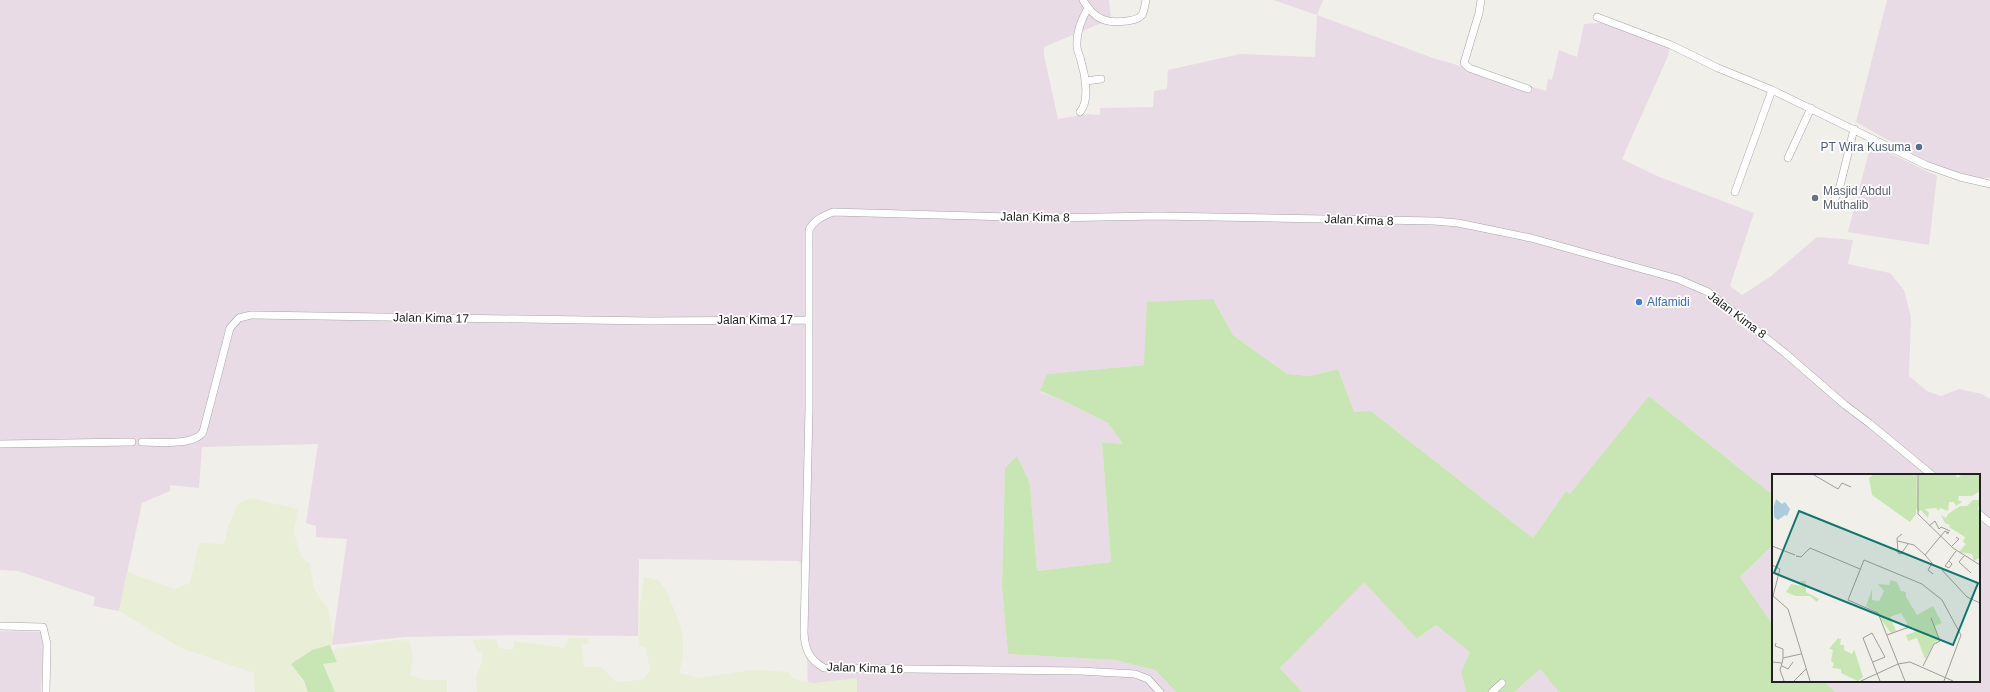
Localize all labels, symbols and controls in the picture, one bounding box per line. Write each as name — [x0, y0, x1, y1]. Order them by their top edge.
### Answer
place label: PT Wira Kusuma — [1821, 140, 1911, 154]
marker: PT Wira Kusuma — [1914, 142, 1924, 152]
place label: Masjid Abdul Muthalib — [1823, 184, 1891, 212]
marker: Masjid Abdul Muthalib — [1810, 193, 1820, 203]
street label: Jalan Kima 8 — [1000, 209, 1070, 225]
street label: Jalan Kima 8 — [1324, 212, 1394, 228]
street label: Jalan Kima 8 — [1705, 289, 1769, 342]
place label: Alfamidi — [1647, 295, 1690, 309]
marker: Alfamidi — [1634, 297, 1644, 307]
street label: Jalan Kima 17 — [393, 310, 469, 326]
street label: Jalan Kima 17 — [717, 313, 793, 327]
inset map — [1772, 474, 1980, 682]
street label: Jalan Kima 16 — [827, 660, 904, 676]

